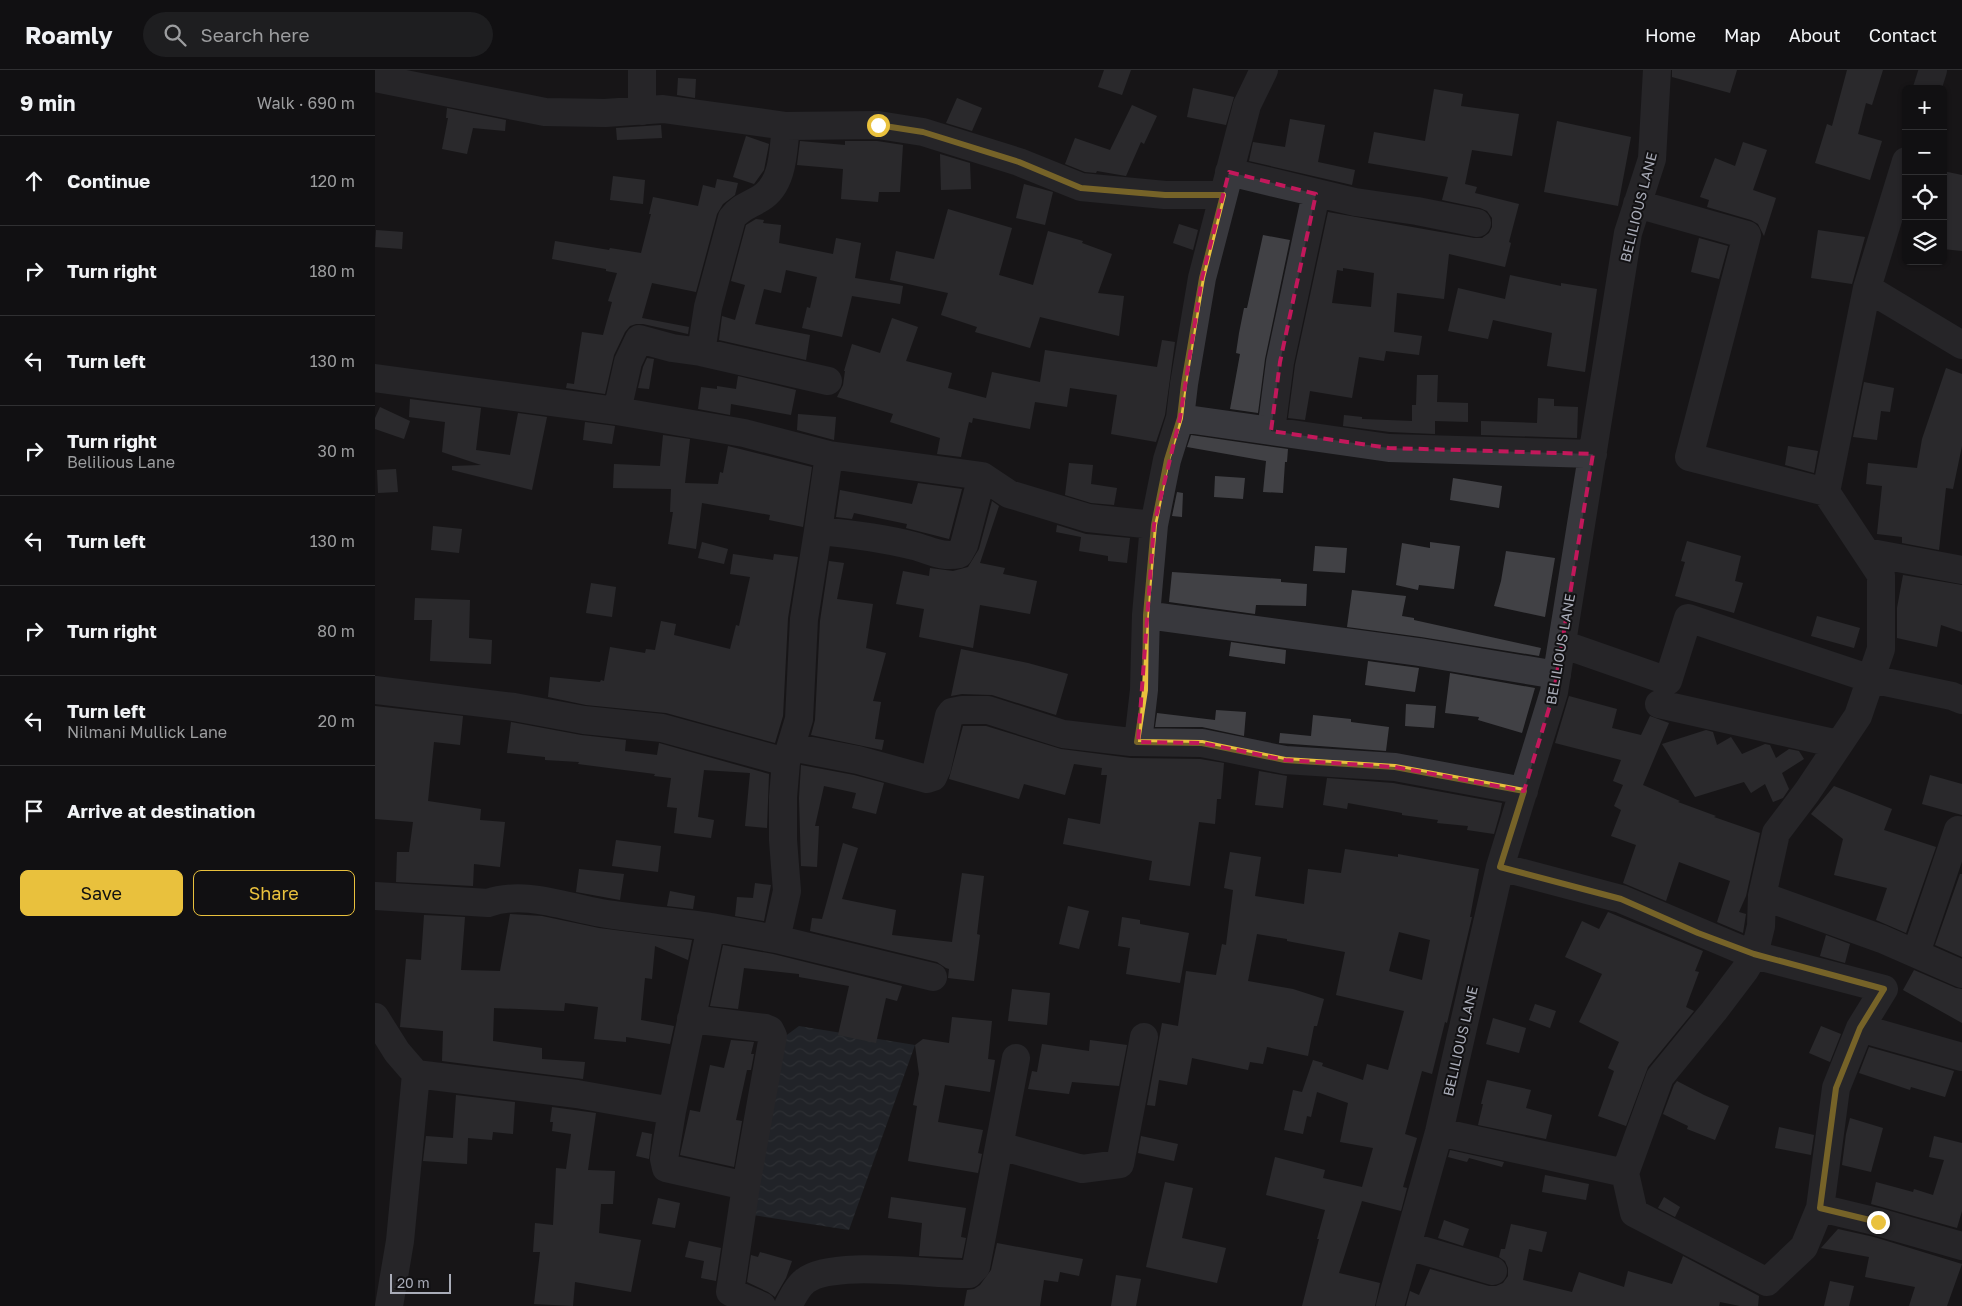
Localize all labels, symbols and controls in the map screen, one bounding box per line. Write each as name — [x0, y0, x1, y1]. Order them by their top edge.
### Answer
search box — [143, 12, 493, 57]
text: Roamly — [25, 20, 113, 49]
icon: search — [161, 21, 189, 49]
text: Search here — [201, 23, 309, 46]
text: Home — [1645, 24, 1696, 46]
text: Map — [1724, 24, 1761, 46]
text: About — [1789, 24, 1841, 46]
text: Contact — [1869, 24, 1937, 46]
map controls — [1902, 85, 1947, 265]
button: + — [1902, 85, 1947, 130]
text: 9 min — [20, 90, 75, 116]
text: Walk · 690 m — [257, 93, 355, 113]
route start — [867, 114, 890, 137]
button: − — [1902, 130, 1947, 175]
street label: BELILIOUS LANE — [1616, 150, 1660, 264]
icon: ahead — [20, 167, 48, 195]
text: Continue — [67, 169, 150, 192]
text: 120 m — [310, 171, 355, 191]
button: locate — [1902, 175, 1947, 220]
button: layers — [1902, 220, 1947, 265]
icon: right — [20, 257, 48, 285]
text: Turn right — [67, 259, 157, 282]
text: 180 m — [309, 261, 355, 281]
icon: left — [20, 347, 48, 375]
text: Turn left — [67, 349, 146, 372]
text: 130 m — [310, 351, 355, 371]
text: Turn right — [67, 429, 157, 452]
icon: right — [20, 437, 48, 465]
text: 30 m — [318, 441, 355, 461]
text: Belilious Lane — [67, 452, 175, 472]
icon: left — [20, 527, 48, 555]
text: Turn left — [67, 529, 146, 552]
text: 130 m — [310, 531, 355, 551]
street label: BELILIOUS LANE — [1542, 592, 1578, 706]
icon: right — [20, 617, 48, 645]
text: Turn right — [67, 619, 157, 642]
text: 80 m — [317, 621, 355, 641]
text: Turn left — [67, 699, 146, 722]
icon: left — [20, 707, 48, 735]
text: 20 m — [318, 711, 355, 731]
text: Nilmani Mullick Lane — [67, 722, 227, 742]
icon: arrive — [20, 797, 48, 825]
text: Arrive at destination — [67, 799, 255, 822]
button: Save — [20, 870, 183, 916]
button: Share — [193, 870, 355, 916]
street label: BELILIOUS LANE — [1439, 984, 1481, 1098]
route end — [1867, 1211, 1890, 1234]
scale bar — [390, 1271, 451, 1294]
text: 20 m — [397, 1274, 430, 1291]

